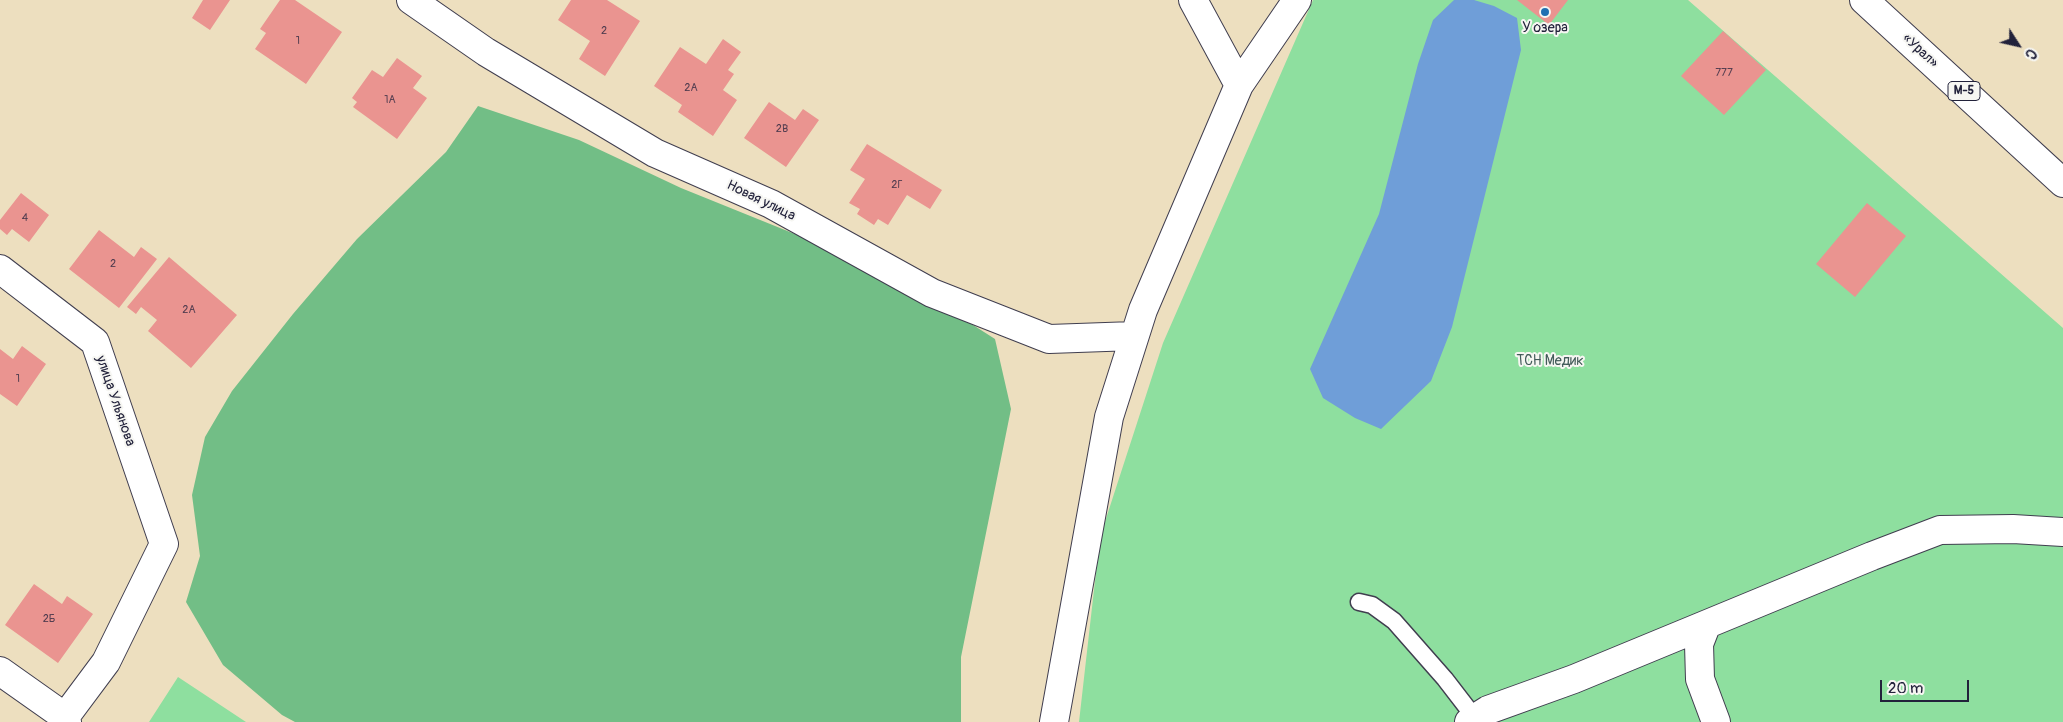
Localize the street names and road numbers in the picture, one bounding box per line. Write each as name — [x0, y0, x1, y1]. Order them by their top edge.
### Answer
street label: «Урал» — [1899, 30, 1941, 72]
road number: М-5 — [1948, 82, 1980, 100]
street label: Новая улица — [724, 177, 798, 225]
street label: улица Ульянова — [92, 354, 138, 448]

